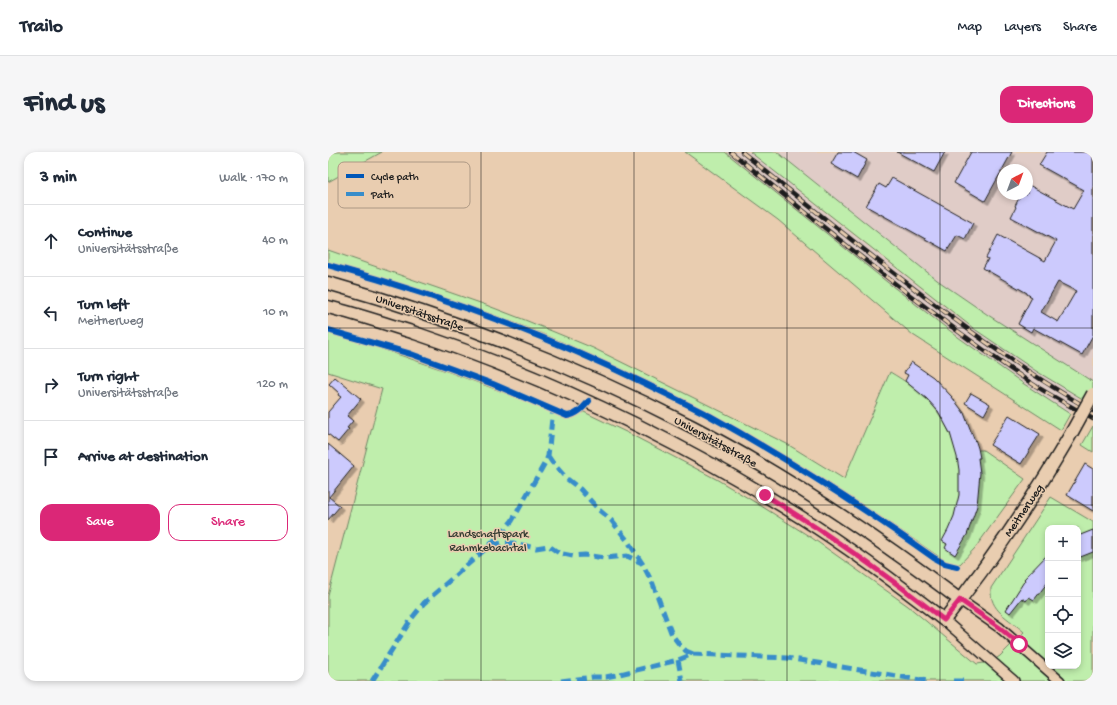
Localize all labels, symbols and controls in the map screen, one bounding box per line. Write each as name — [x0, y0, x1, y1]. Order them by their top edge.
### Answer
text: Trailo — [20, 16, 63, 39]
text: Map — [958, 19, 982, 36]
text: Layers — [1004, 19, 1041, 36]
text: Share — [1063, 19, 1097, 36]
button: Directions — [1000, 86, 1093, 123]
text: Find us — [24, 88, 104, 121]
legend — [338, 162, 470, 208]
north arrow — [997, 164, 1033, 200]
text: 3 min — [40, 168, 77, 188]
text: Walk · 170 m — [219, 171, 288, 186]
text: Cycle path — [371, 172, 419, 184]
text: Path — [370, 190, 394, 202]
text: Continue — [78, 224, 132, 242]
icon: ahead — [40, 230, 62, 252]
text: 40 m — [262, 233, 288, 248]
text: Universitätsstraße — [78, 242, 178, 257]
street label: Universitätsstraße — [373, 292, 466, 336]
text: Turn left — [78, 296, 129, 314]
icon: left — [40, 302, 62, 324]
text: 10 m — [263, 305, 288, 320]
text: Meitnerweg — [78, 314, 144, 329]
text: Turn right — [78, 368, 138, 386]
icon: right — [40, 374, 62, 396]
text: 120 m — [257, 377, 288, 392]
text: Universitätsstraße — [78, 386, 178, 401]
street label: Universitätsstraße — [671, 414, 760, 472]
icon: arrive — [40, 446, 62, 468]
text: Arrive at destination — [78, 448, 208, 466]
street label: Meitnerweg — [1002, 482, 1047, 540]
route end — [756, 486, 774, 504]
button: Save — [40, 504, 160, 541]
button: Share — [168, 504, 288, 541]
map controls — [1045, 525, 1081, 669]
button: + — [1045, 525, 1081, 561]
park label: Landschaftspark Rahmkebachtal — [448, 528, 530, 556]
button: − — [1045, 561, 1081, 597]
button: locate — [1045, 597, 1081, 633]
button: layers — [1045, 633, 1081, 669]
route start — [1010, 635, 1028, 653]

